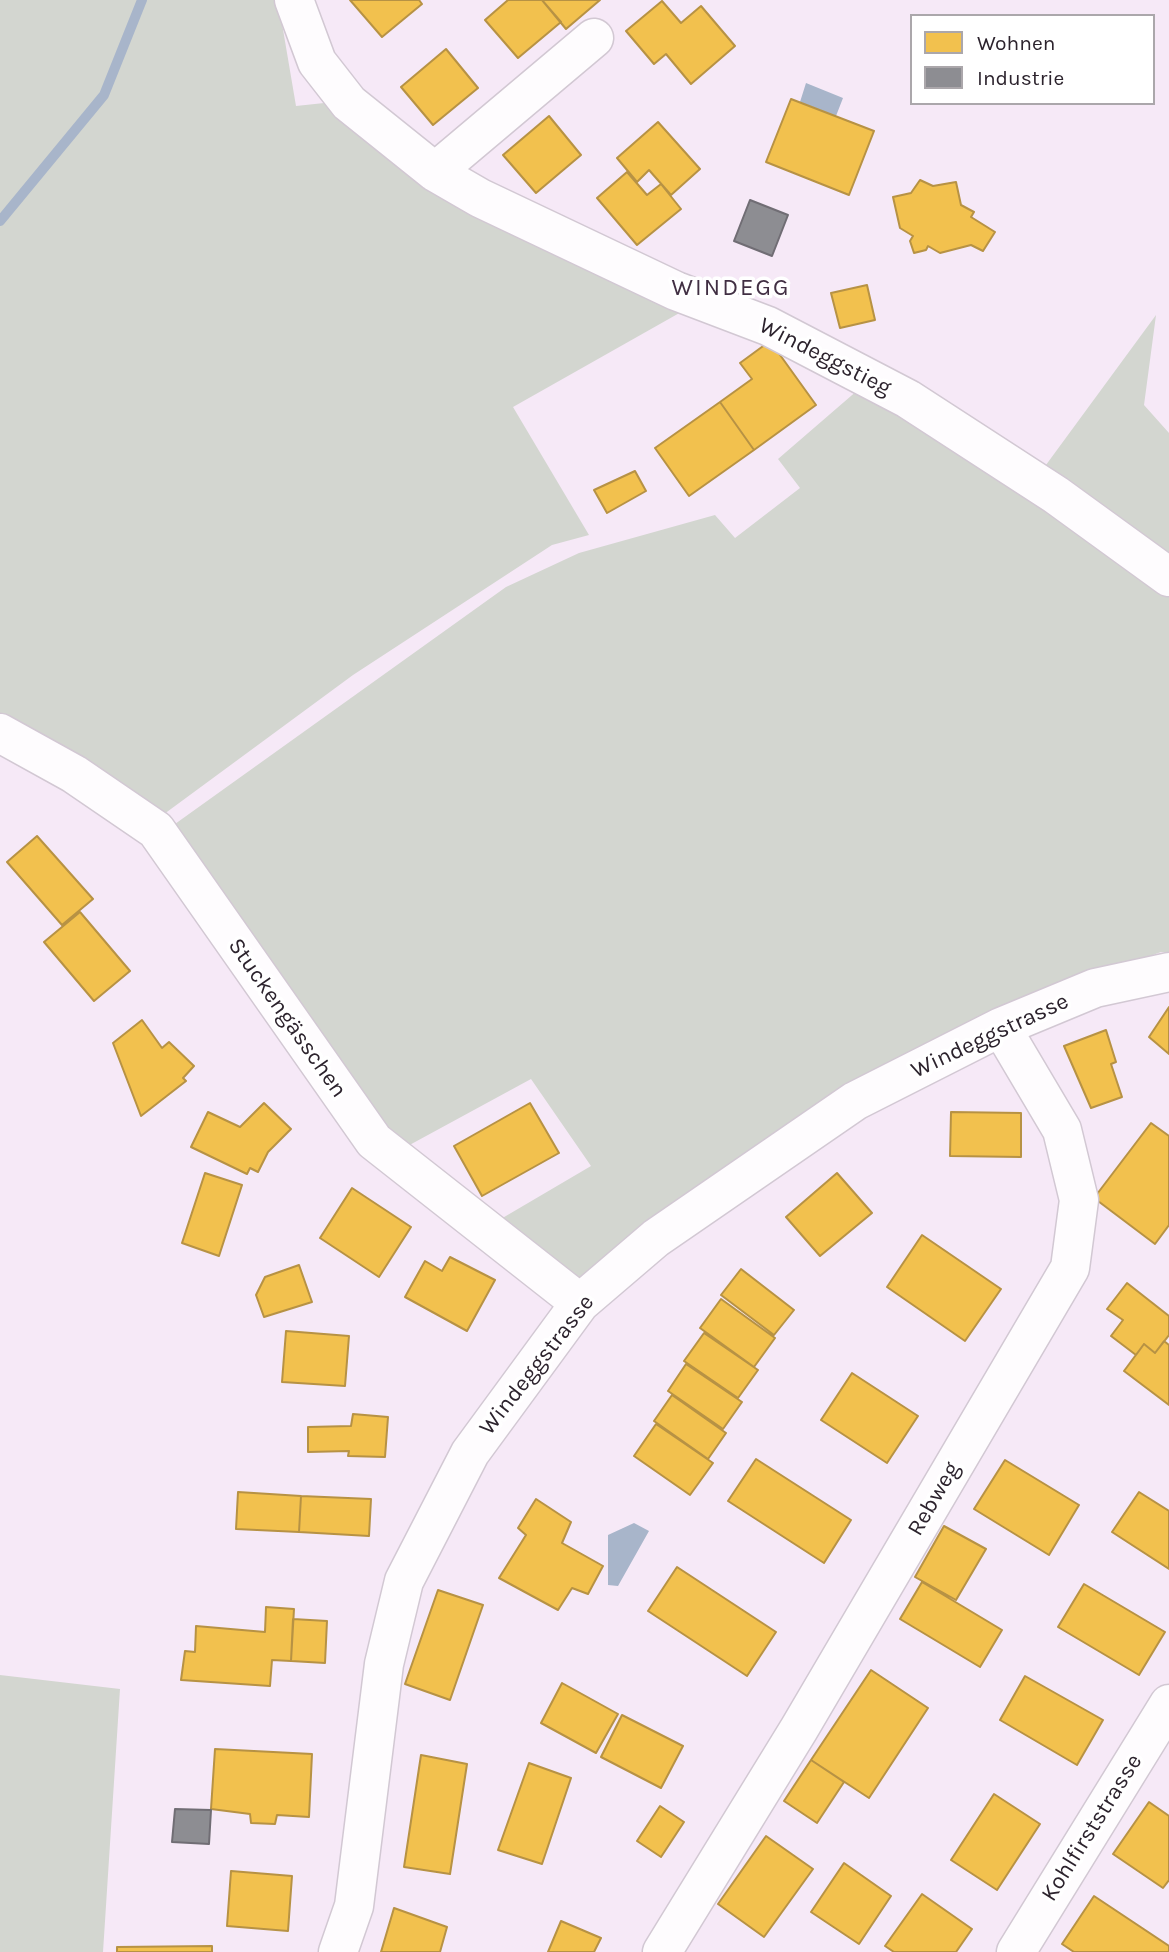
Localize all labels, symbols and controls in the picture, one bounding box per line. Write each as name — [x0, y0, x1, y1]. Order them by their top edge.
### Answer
legend — [910, 14, 1155, 105]
text: Wohnen — [977, 31, 1055, 55]
text: Industrie — [977, 66, 1064, 90]
district label: WINDEGG — [672, 274, 790, 302]
street label: Windeggstieg — [754, 312, 896, 402]
street label: Stuckengässchen — [222, 933, 352, 1103]
street label: Windeggstrasse — [907, 987, 1073, 1085]
street label: Windeggstrasse — [474, 1289, 600, 1441]
street label: Rebweg — [902, 1457, 966, 1541]
street label: Kohlfirststrasse — [1036, 1749, 1148, 1907]

